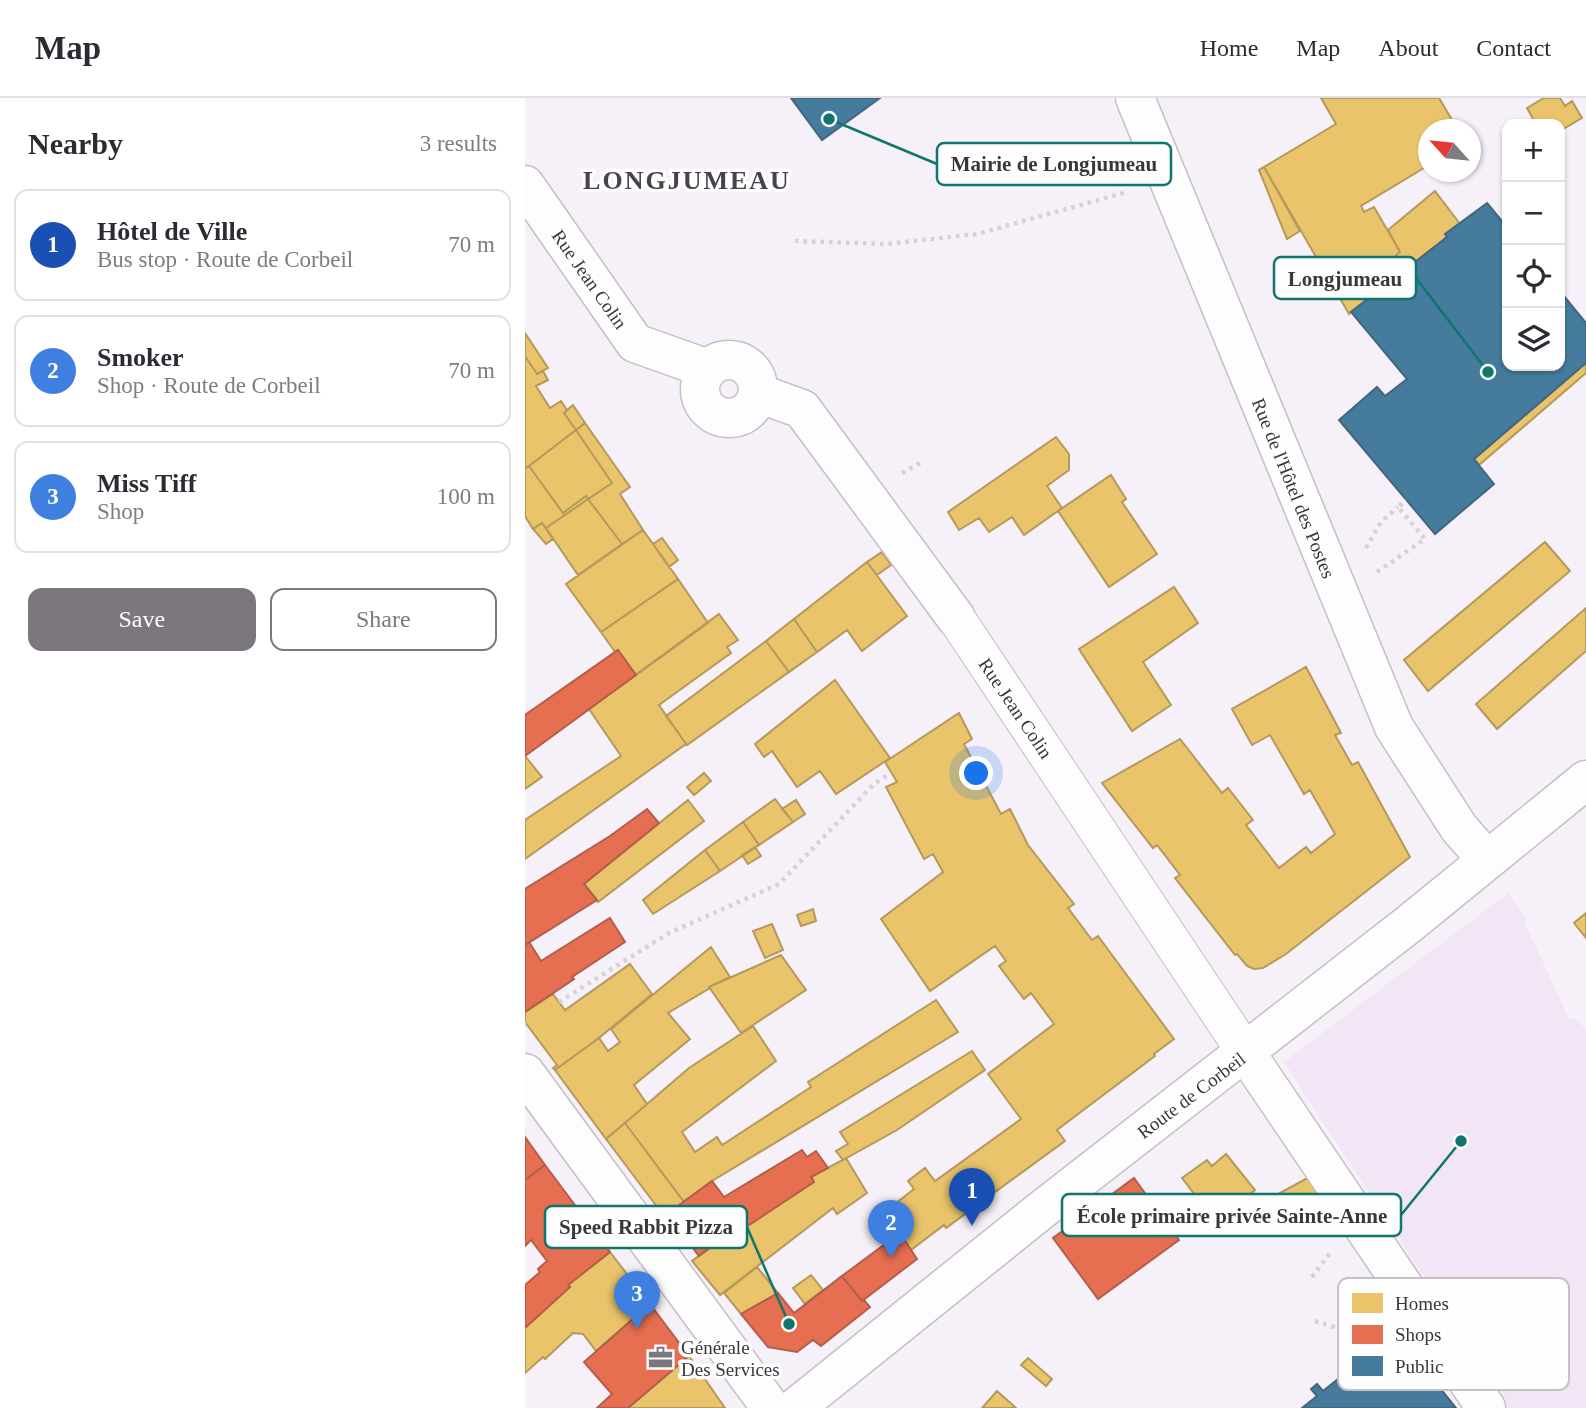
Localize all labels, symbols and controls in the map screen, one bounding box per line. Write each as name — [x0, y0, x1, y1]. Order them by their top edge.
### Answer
text: Map — [35, 30, 101, 66]
text: Home — [1200, 35, 1258, 61]
text: Map — [1296, 35, 1340, 61]
text: About — [1378, 35, 1438, 61]
text: Contact — [1476, 35, 1551, 61]
north arrow — [1418, 119, 1481, 182]
map controls — [1502, 119, 1565, 371]
button: + — [1502, 119, 1565, 182]
text: Nearby — [28, 127, 123, 160]
text: 3 results — [420, 131, 497, 156]
callout: Mairie de Longjumeau — [937, 143, 1171, 185]
text: Mairie de Longjumeau — [951, 152, 1158, 176]
district label: LONGJUMEAU — [583, 166, 791, 195]
button: − — [1502, 182, 1565, 245]
text: Hôtel de Ville — [97, 217, 247, 246]
street label: Rue Jean Colin — [548, 226, 632, 333]
text: 1 — [47, 232, 59, 257]
text: 70 m — [448, 232, 495, 257]
button: locate — [1502, 245, 1565, 308]
text: Bus stop · Route de Corbeil — [97, 247, 353, 272]
callout: Longjumeau — [1274, 257, 1416, 299]
text: Longjumeau — [1288, 267, 1402, 291]
button: layers — [1502, 308, 1565, 371]
text: Smoker — [97, 343, 184, 372]
text: 2 — [47, 358, 59, 383]
text: 70 m — [448, 358, 495, 383]
text: Shop · Route de Corbeil — [97, 373, 321, 398]
street label: Rue de l'Hôtel des Postes — [1248, 395, 1339, 581]
text: Miss Tiff — [97, 469, 196, 498]
text: 3 — [47, 484, 59, 509]
text: 100 m — [437, 484, 495, 509]
text: Shop — [97, 499, 144, 524]
button: Save — [28, 588, 256, 651]
button: Share — [270, 588, 497, 651]
street label: Rue Jean Colin — [974, 654, 1057, 763]
your location — [959, 756, 993, 790]
street label: Route de Corbeil — [1133, 1048, 1249, 1143]
pin: 1 — [949, 1168, 995, 1226]
callout: École primaire privée Sainte-Anne — [1062, 1194, 1401, 1236]
pin: 2 — [868, 1200, 914, 1258]
text: École primaire privée Sainte-Anne — [1077, 1204, 1387, 1228]
callout: Speed Rabbit Pizza — [545, 1206, 747, 1248]
text: Speed Rabbit Pizza — [559, 1215, 733, 1239]
pin: 3 — [614, 1271, 660, 1329]
legend — [1338, 1278, 1569, 1390]
text: Homes — [1395, 1293, 1449, 1314]
text: Shops — [1395, 1324, 1441, 1345]
place label: Générale Des Services — [681, 1337, 780, 1380]
office icon: Générale Des Services — [647, 1344, 675, 1372]
text: Public — [1395, 1356, 1444, 1377]

